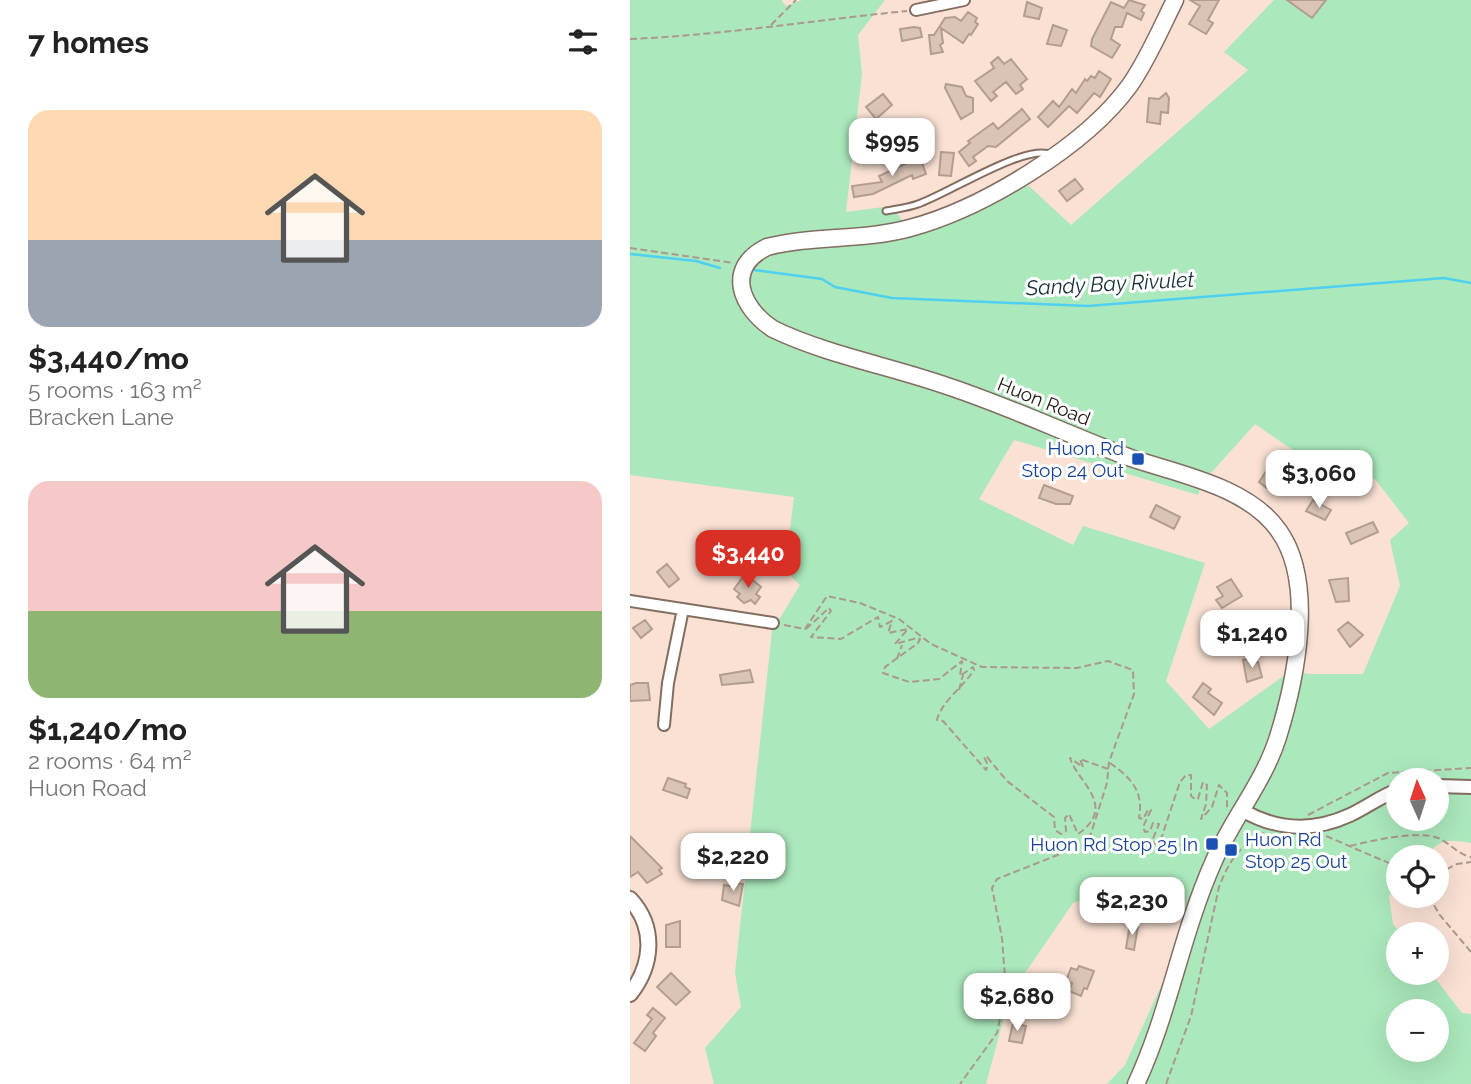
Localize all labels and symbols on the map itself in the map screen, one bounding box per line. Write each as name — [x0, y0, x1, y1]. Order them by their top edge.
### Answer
pin: $995 — [851, 118, 933, 178]
water label: Sandy Bay Rivulet — [1024, 267, 1195, 300]
street label: Huon Road — [994, 372, 1094, 430]
place label: Huon Rd Stop 24 Out — [1022, 437, 1125, 481]
pin: $3,060 — [1262, 450, 1376, 510]
marker: Huon Rd Stop 24 Out — [1130, 451, 1146, 467]
pin: $3,440 — [691, 530, 805, 590]
pin: $1,240 — [1195, 610, 1309, 670]
north arrow — [1386, 768, 1449, 831]
place label: Huon Rd Stop 25 Out — [1245, 828, 1348, 872]
place label: Huon Rd Stop 25 In — [1030, 833, 1198, 855]
pin: $2,220 — [676, 834, 790, 893]
marker: Huon Rd Stop 25 In — [1204, 836, 1220, 852]
marker: Huon Rd Stop 25 Out — [1223, 842, 1239, 858]
pin: $2,230 — [1075, 878, 1189, 937]
pin: $2,680 — [960, 974, 1074, 1033]

